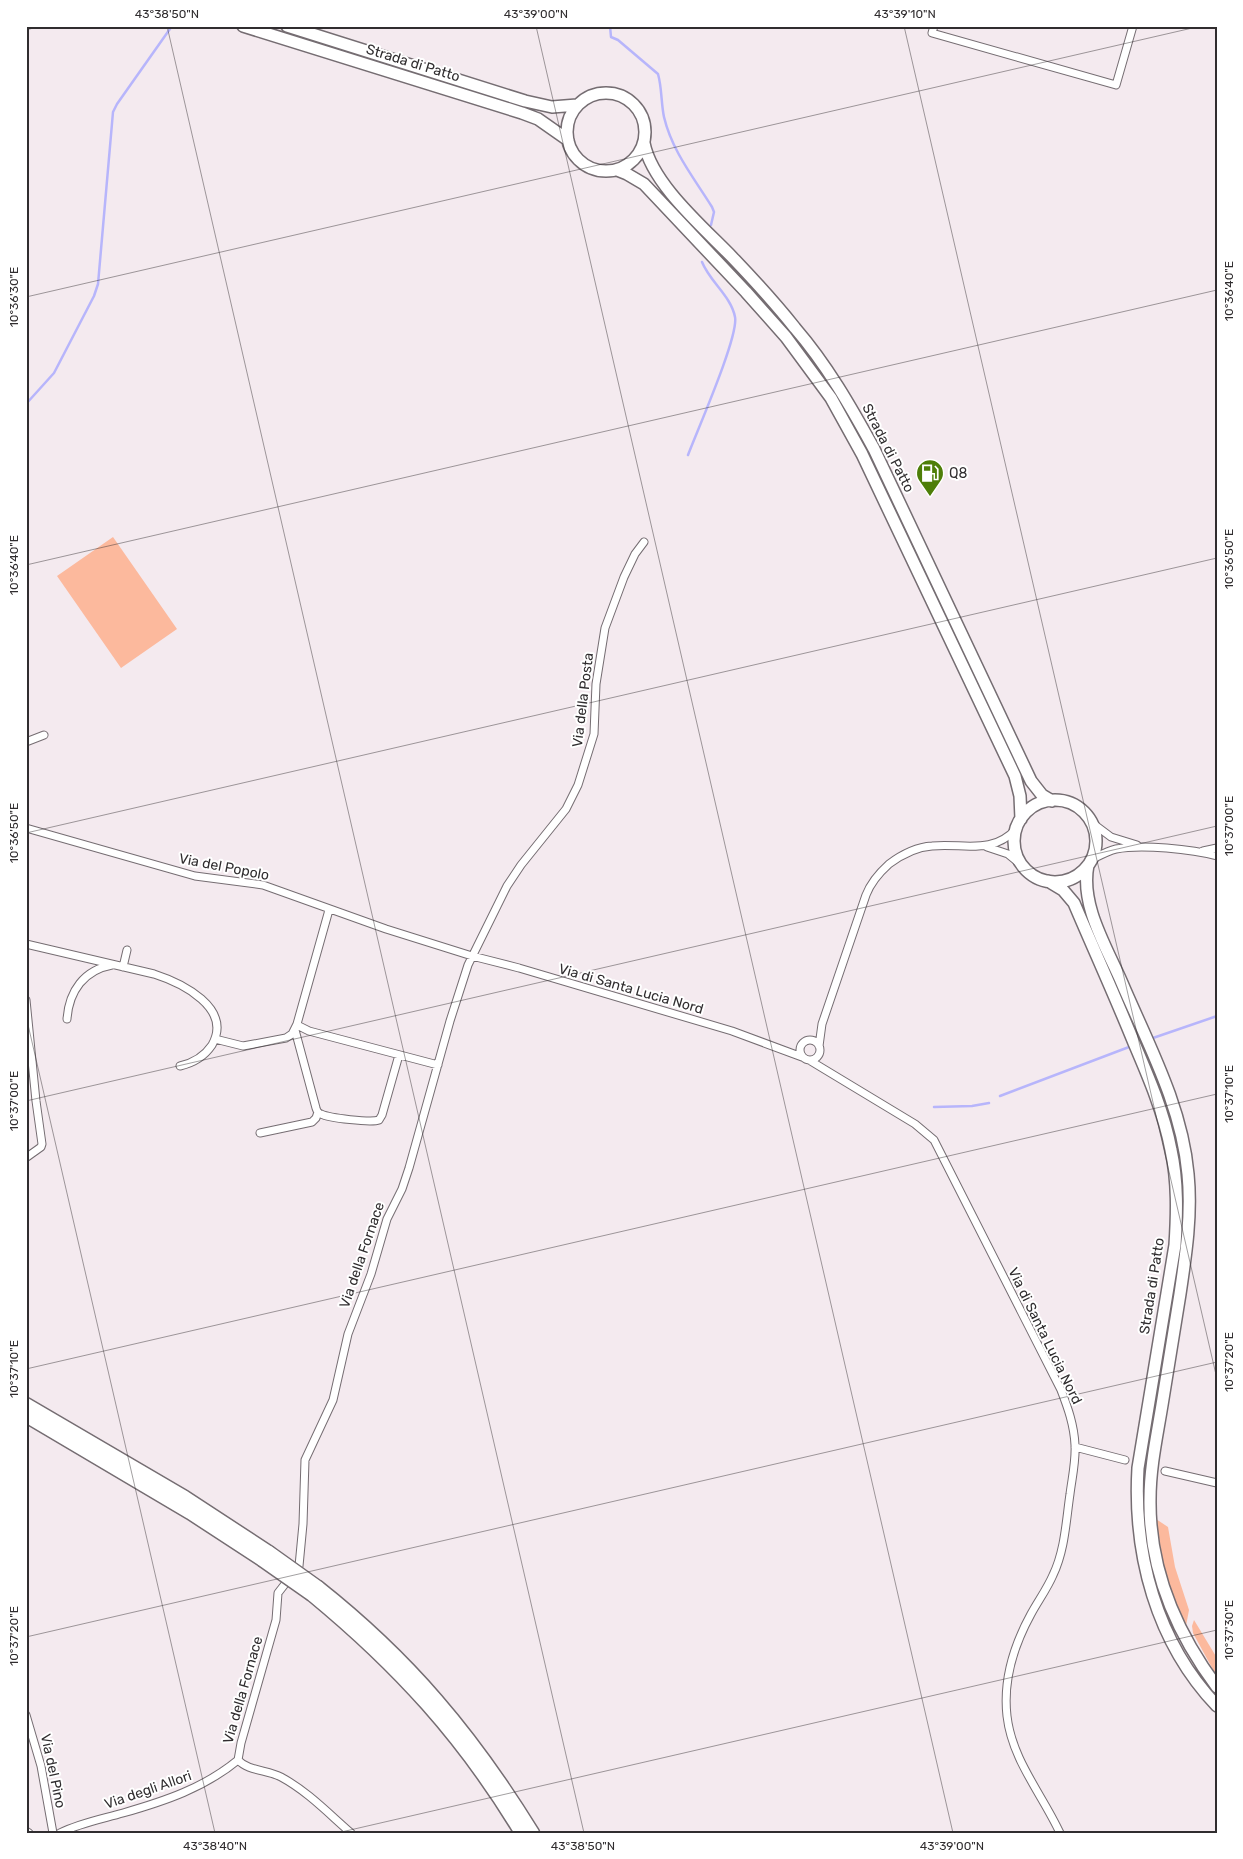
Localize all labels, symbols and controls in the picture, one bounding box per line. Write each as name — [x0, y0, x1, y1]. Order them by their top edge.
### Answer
text: 43°38'50"N — [135, 7, 199, 21]
text: 43°39'00"N — [504, 7, 568, 21]
text: 43°39'10"N — [874, 7, 936, 21]
street label: Strada di Patto — [364, 41, 462, 85]
text: 10°36'40"E — [1222, 261, 1236, 321]
text: 10°36'30"E — [7, 267, 21, 327]
street label: Strada di Patto — [858, 401, 918, 495]
fuel station icon: Q8 — [915, 458, 945, 497]
place label: Q8 — [949, 465, 967, 482]
text: 10°36'50"E — [1222, 529, 1236, 589]
text: 10°36'40"E — [7, 535, 21, 595]
street label: Via della Posta — [569, 652, 597, 748]
text: 10°37'00"E — [1222, 796, 1236, 856]
text: 10°36'50"E — [7, 803, 21, 863]
street label: Via del Popolo — [178, 850, 270, 884]
street label: Via di Santa Lucia Nord — [557, 960, 705, 1018]
text: 10°37'10"E — [1222, 1065, 1236, 1123]
text: 10°37'00"E — [7, 1071, 21, 1131]
street label: Via della Fornace — [336, 1200, 388, 1310]
street label: Strada di Patto — [1136, 1237, 1168, 1335]
street label: Via di Santa Lucia Nord — [1005, 1265, 1085, 1407]
text: 10°37'20"E — [1222, 1332, 1236, 1392]
text: 10°37'10"E — [7, 1340, 21, 1398]
text: 10°37'30"E — [1222, 1600, 1236, 1660]
text: 10°37'20"E — [7, 1606, 21, 1666]
street label: Via della Fornace — [220, 1634, 267, 1746]
street label: Via del Pino — [37, 1732, 69, 1810]
street label: Via degli Allori — [102, 1767, 194, 1813]
text: 43°38'40"N — [183, 1839, 247, 1853]
text: 43°38'50"N — [551, 1839, 615, 1853]
text: 43°39'00"N — [920, 1839, 984, 1853]

